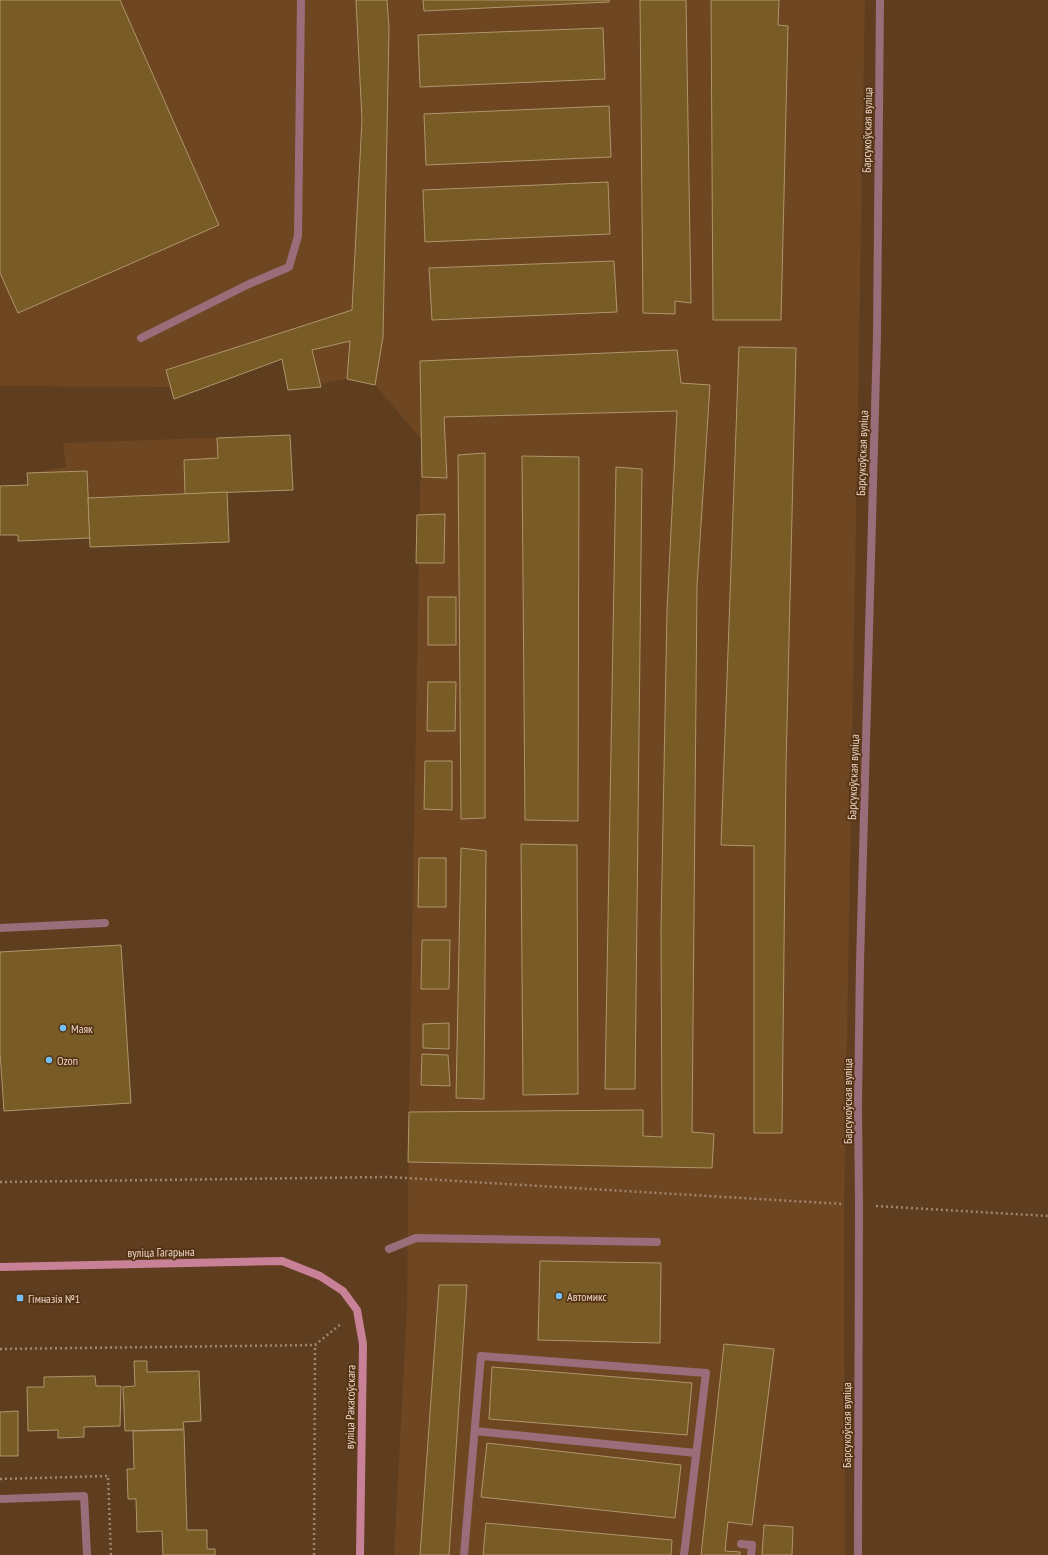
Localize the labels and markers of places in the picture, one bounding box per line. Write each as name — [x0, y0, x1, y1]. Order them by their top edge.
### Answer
place label: Маяк — [71, 1021, 93, 1036]
marker: Маяк — [58, 1023, 68, 1033]
place label: Ozon — [57, 1053, 78, 1068]
marker: Ozon — [44, 1055, 54, 1065]
place label: Автомикс — [567, 1289, 607, 1304]
place label: Гімназія №1 — [28, 1291, 80, 1306]
marker: Автомикс — [554, 1291, 564, 1301]
marker: Гімназія №1 — [15, 1293, 25, 1303]

